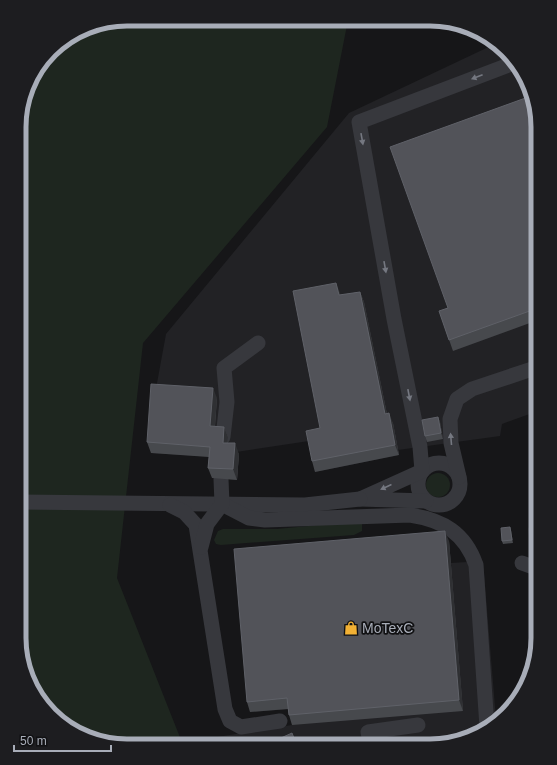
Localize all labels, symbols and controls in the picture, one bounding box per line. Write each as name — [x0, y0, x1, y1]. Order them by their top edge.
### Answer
one-way arrow — [471, 75, 483, 81]
one-way arrow — [359, 133, 365, 145]
one-way arrow — [382, 261, 388, 273]
one-way arrow — [407, 389, 413, 401]
one-way arrow — [448, 433, 454, 445]
one-way arrow — [381, 484, 392, 490]
shop icon: MoTexC — [343, 620, 359, 636]
place label: MoTexC — [362, 620, 413, 636]
scale bar — [14, 727, 111, 753]
text: 50 m — [20, 734, 47, 748]

